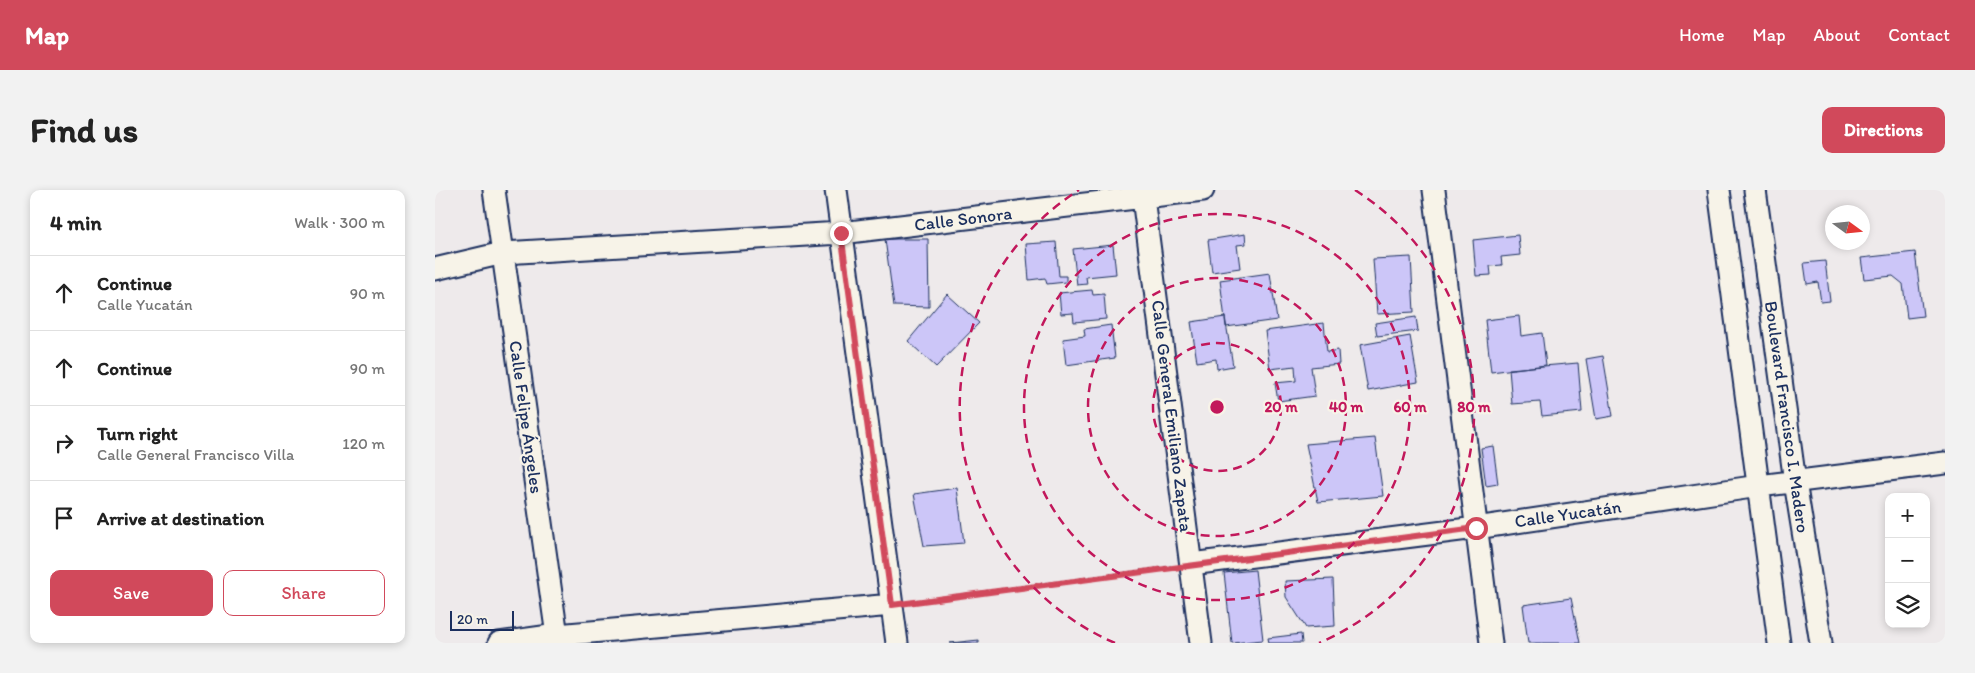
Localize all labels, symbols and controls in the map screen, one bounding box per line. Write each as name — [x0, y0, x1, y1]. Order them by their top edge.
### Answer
text: Map — [25, 21, 69, 50]
text: Home — [1679, 24, 1725, 46]
text: Map — [1753, 24, 1786, 46]
text: About — [1814, 24, 1860, 46]
text: Contact — [1888, 24, 1950, 46]
button: Directions — [1822, 107, 1945, 153]
text: Find us — [30, 109, 138, 151]
street label: Calle Sonora — [913, 202, 1013, 236]
north arrow — [1825, 205, 1870, 250]
text: 4 min — [50, 210, 102, 235]
text: Walk · 300 m — [294, 213, 385, 232]
route end — [830, 222, 853, 245]
text: Continue — [97, 272, 172, 295]
icon: ahead — [50, 279, 78, 307]
text: 90 m — [350, 284, 385, 303]
text: Calle Yucatán — [97, 295, 193, 314]
street label: Calle General Emiliano Zapata — [1147, 299, 1197, 534]
street label: Boulevard Francisco I. Madero — [1760, 300, 1814, 534]
street label: Calle Felipe Ángeles — [504, 339, 548, 495]
icon: ahead — [50, 354, 78, 382]
text: Continue — [97, 357, 172, 380]
text: 90 m — [350, 359, 385, 378]
centre of rings — [1208, 398, 1226, 416]
text: 20 m — [1264, 398, 1298, 416]
text: 40 m — [1329, 398, 1364, 416]
text: 60 m — [1393, 398, 1427, 416]
text: 80 m — [1457, 398, 1491, 416]
text: Turn right — [97, 422, 178, 445]
icon: right — [50, 429, 78, 457]
text: 120 m — [342, 434, 385, 453]
text: Calle General Francisco Villa — [97, 445, 294, 464]
map controls — [1885, 493, 1930, 628]
button: + — [1885, 493, 1930, 538]
street label: Calle Yucatán — [1513, 496, 1623, 532]
icon: arrive — [50, 504, 78, 532]
text: Arrive at destination — [97, 507, 264, 530]
route start — [1465, 517, 1488, 540]
button: − — [1885, 538, 1930, 583]
button: Save — [50, 570, 213, 616]
button: Share — [223, 570, 385, 616]
button: layers — [1885, 583, 1930, 628]
scale bar — [450, 608, 514, 631]
text: 20 m — [457, 611, 488, 628]

